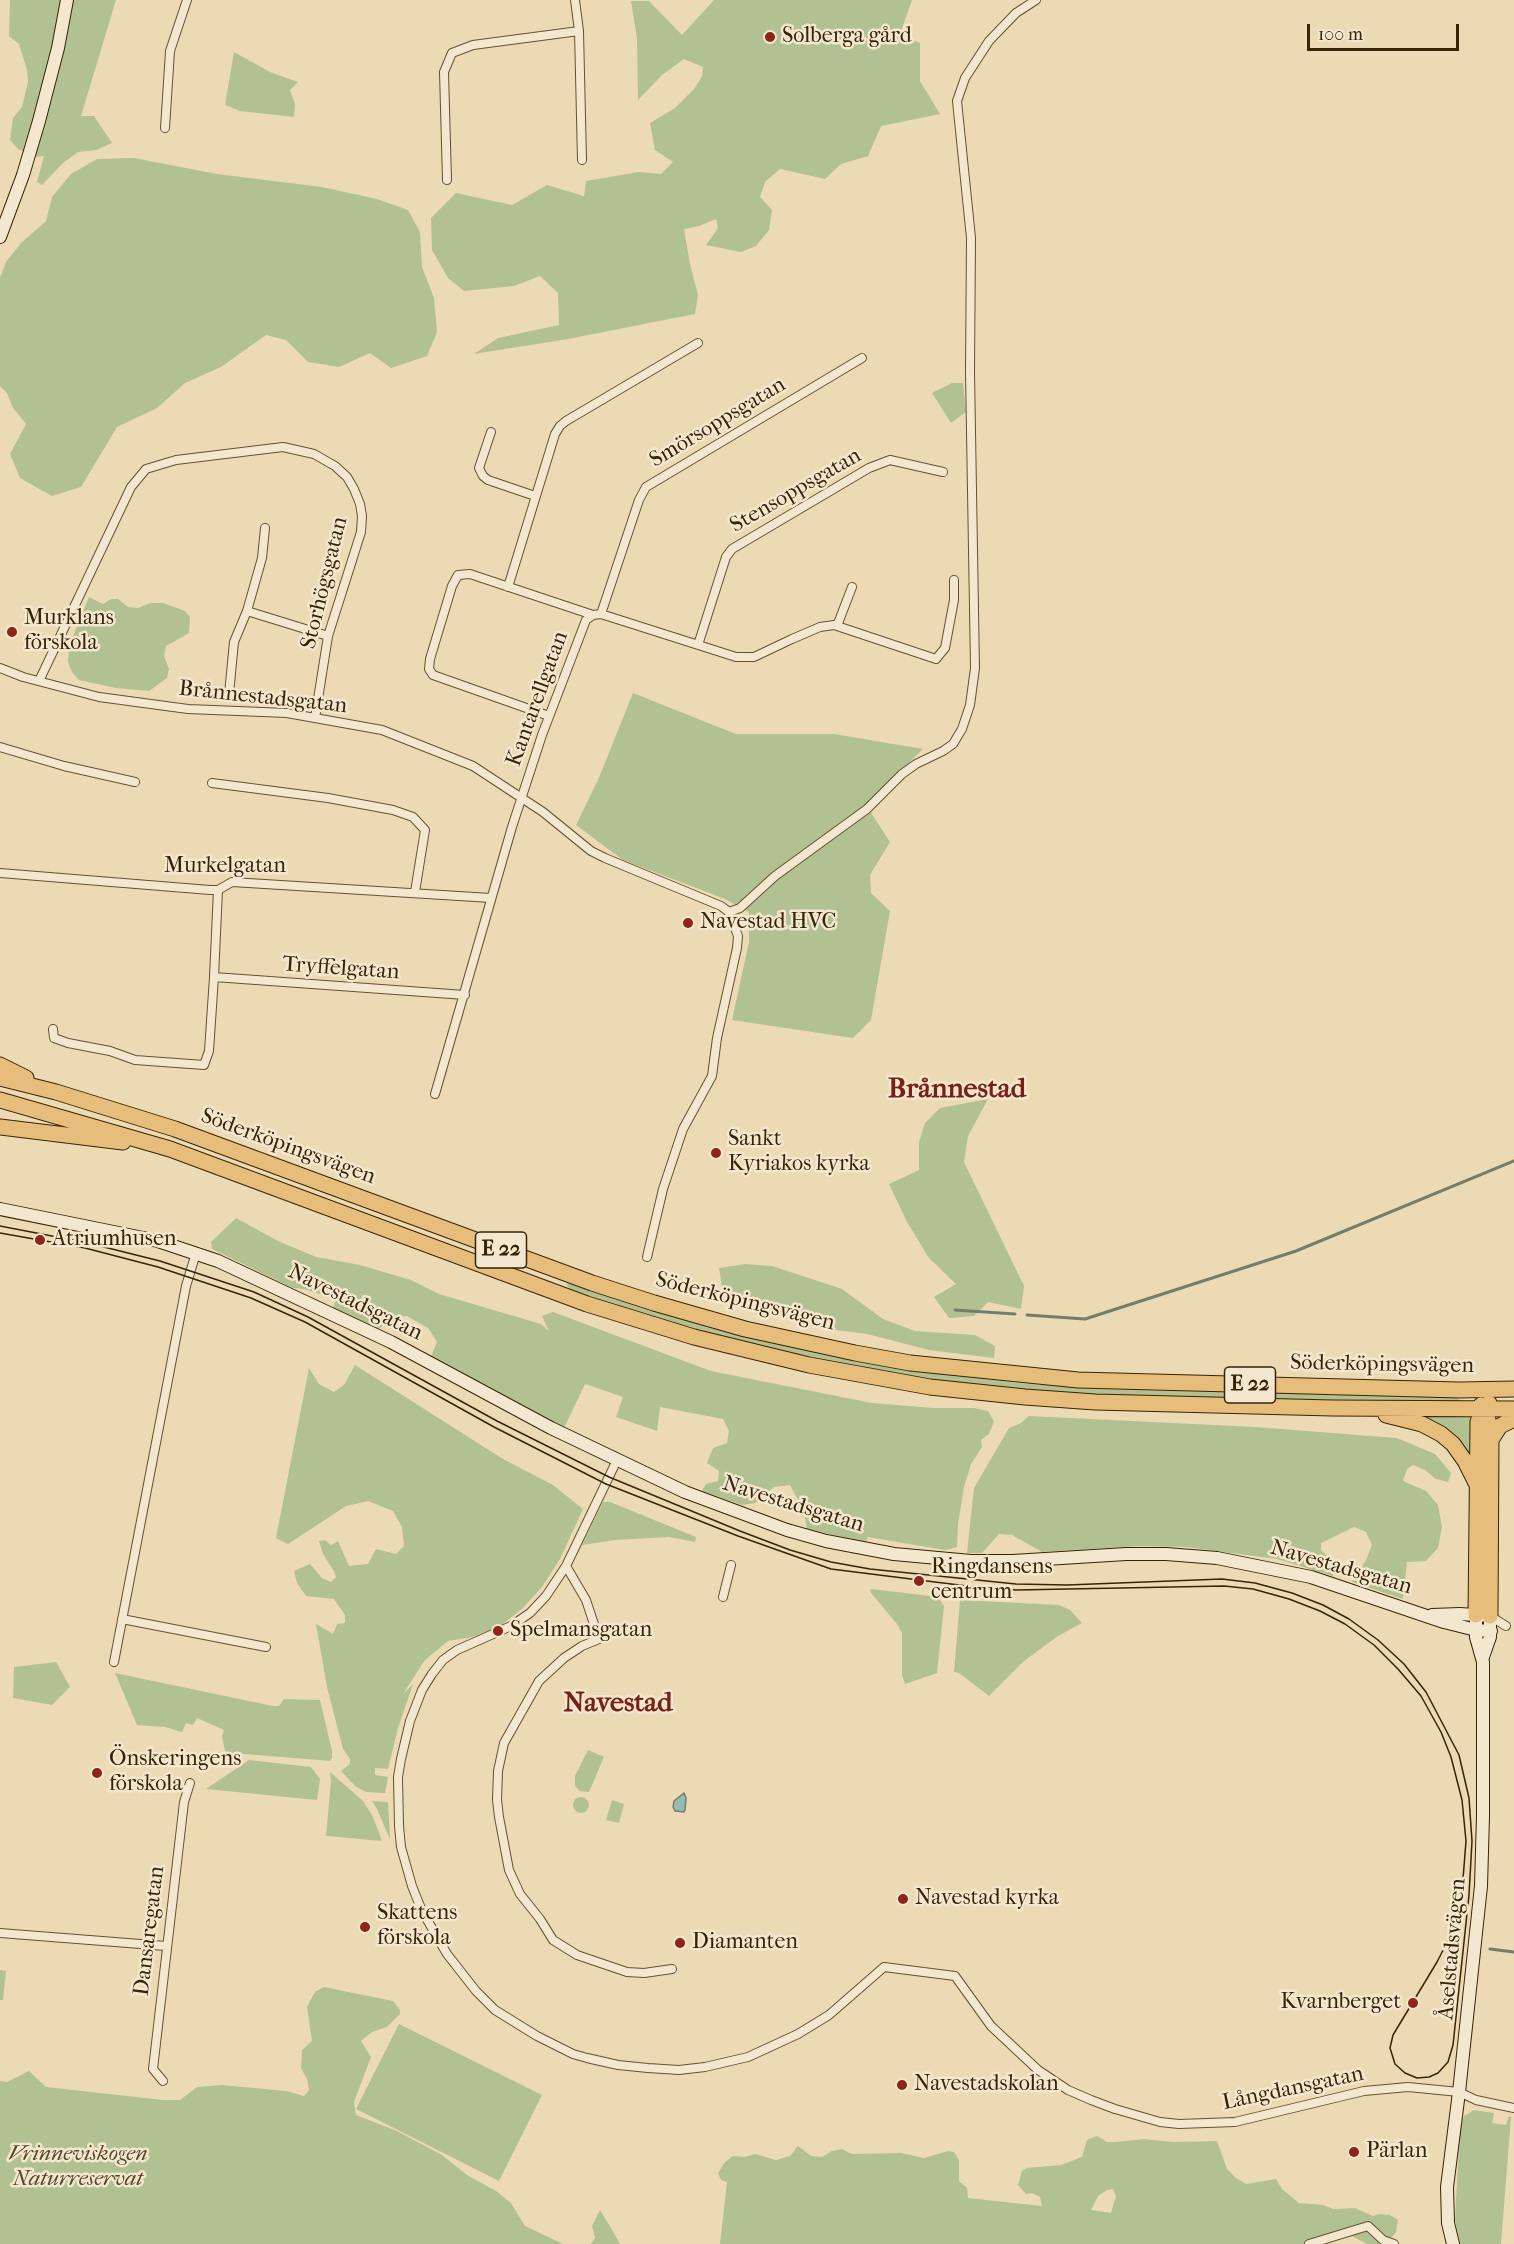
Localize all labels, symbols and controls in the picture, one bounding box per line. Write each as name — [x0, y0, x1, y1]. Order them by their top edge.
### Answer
scale bar — [1310, 12, 1462, 50]
place label: Solberga gård — [782, 24, 912, 50]
text: 100 m — [1318, 24, 1363, 45]
marker: Solberga gård — [763, 30, 777, 44]
street label: Smörsoppsgatan — [645, 372, 791, 474]
street label: Stensoppsgatan — [726, 443, 866, 539]
street label: Storhögsgatan — [296, 514, 354, 652]
place label: Murklans förskola — [24, 606, 114, 658]
marker: Murklans förskola — [5, 625, 19, 639]
street label: Kantarellgatan — [501, 628, 575, 770]
street label: Brånnestadsgatan — [178, 676, 348, 720]
street label: Murkelgatan — [164, 854, 286, 880]
place label: Navestad HVC — [700, 910, 836, 936]
marker: Navestad HVC — [681, 916, 695, 930]
street label: Tryffelgatan — [282, 952, 400, 986]
district label: Brånnestad — [888, 1073, 1026, 1107]
street label: Söderköpingsvägen — [197, 1103, 379, 1191]
place label: Sankt Kyriakos kyrka — [728, 1127, 870, 1178]
marker: Sankt Kyriakos kyrka — [709, 1146, 723, 1160]
place label: Atriumhusen — [52, 1227, 177, 1253]
road number: E 22 — [476, 1232, 526, 1268]
marker: Atriumhusen — [33, 1233, 47, 1247]
street label: Navestadsgatan — [283, 1259, 427, 1347]
street label: Söderköpingsvägen — [653, 1267, 837, 1337]
street label: Söderköpingsvägen — [1290, 1350, 1474, 1380]
road number: E 22 — [1224, 1367, 1276, 1403]
street label: Navestadsgatan — [719, 1471, 867, 1539]
street label: Navestadsgatan — [1267, 1535, 1415, 1601]
place label: Ringdansens centrum — [931, 1555, 1053, 1606]
marker: Ringdansens centrum — [912, 1574, 926, 1588]
place label: Spelmansgatan — [510, 1618, 652, 1644]
marker: Spelmansgatan — [491, 1624, 505, 1638]
district label: Navestad — [564, 1687, 672, 1721]
place label: Önskeringens förskola — [109, 1747, 241, 1798]
marker: Önskeringens förskola — [90, 1766, 104, 1780]
street label: Dansaregatan — [129, 1864, 171, 1998]
street label: Åselstadsvägen — [1434, 1877, 1472, 2021]
place label: Navestad kyrka — [915, 1886, 1059, 1912]
marker: Navestad kyrka — [896, 1892, 910, 1906]
place label: Skattens förskola — [377, 1901, 457, 1952]
marker: Skattens förskola — [358, 1920, 372, 1934]
place label: Diamanten — [692, 1930, 798, 1956]
marker: Diamanten — [673, 1936, 687, 1950]
place label: Kvarnberget — [1281, 1990, 1401, 2016]
marker: Kvarnberget — [1406, 1996, 1420, 2010]
street label: Långdansgatan — [1220, 2061, 1366, 2117]
place label: Navestadskolan — [914, 2072, 1059, 2098]
marker: Navestadskolan — [895, 2078, 909, 2092]
place label: Pärlan — [1366, 2139, 1428, 2165]
park label: Vrinneviskogen Naturreservat — [8, 2142, 148, 2194]
marker: Pärlan — [1347, 2145, 1361, 2159]

